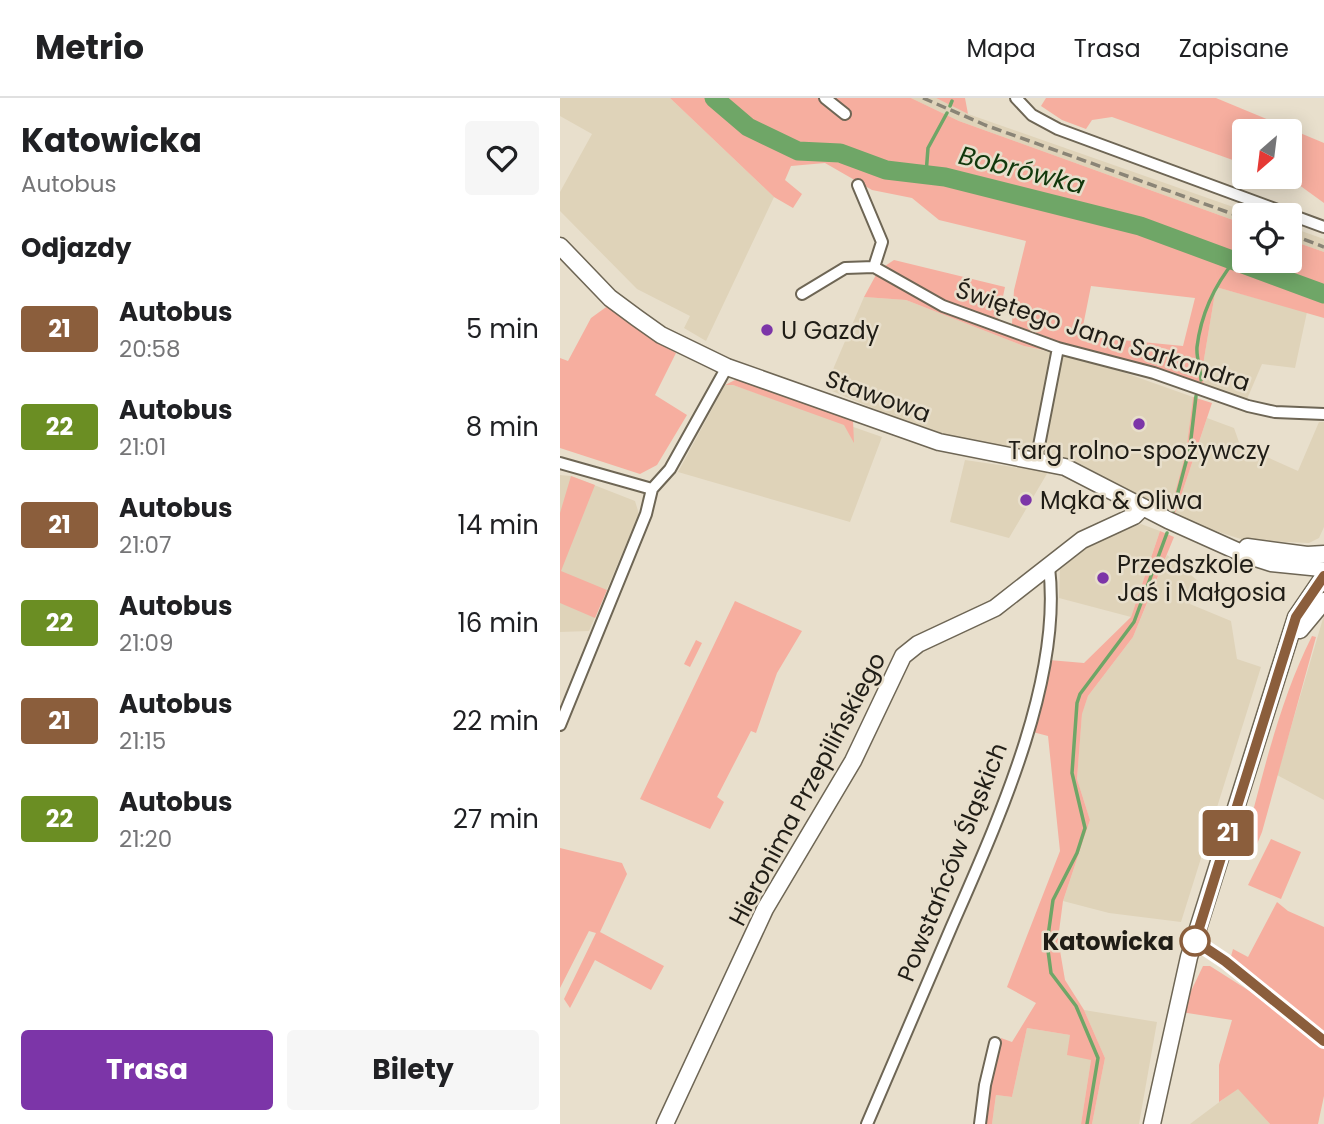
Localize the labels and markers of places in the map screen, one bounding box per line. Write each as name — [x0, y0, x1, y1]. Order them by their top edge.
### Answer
place label: U Gazdy — [781, 314, 880, 347]
marker: U Gazdy — [759, 322, 775, 338]
marker: Targ rolno-spożywczy — [1131, 416, 1147, 432]
place label: Targ rolno-spożywczy — [1008, 434, 1271, 467]
place label: Mąka & Oliwa — [1040, 484, 1203, 517]
marker: Mąka & Oliwa — [1018, 492, 1034, 508]
place label: Przedszkole Jaś i Małgosia — [1117, 548, 1286, 609]
marker: Przedszkole Jaś i Małgosia — [1095, 570, 1111, 586]
place label: Katowicka — [1042, 925, 1174, 958]
marker: Katowicka — [1180, 926, 1210, 956]

